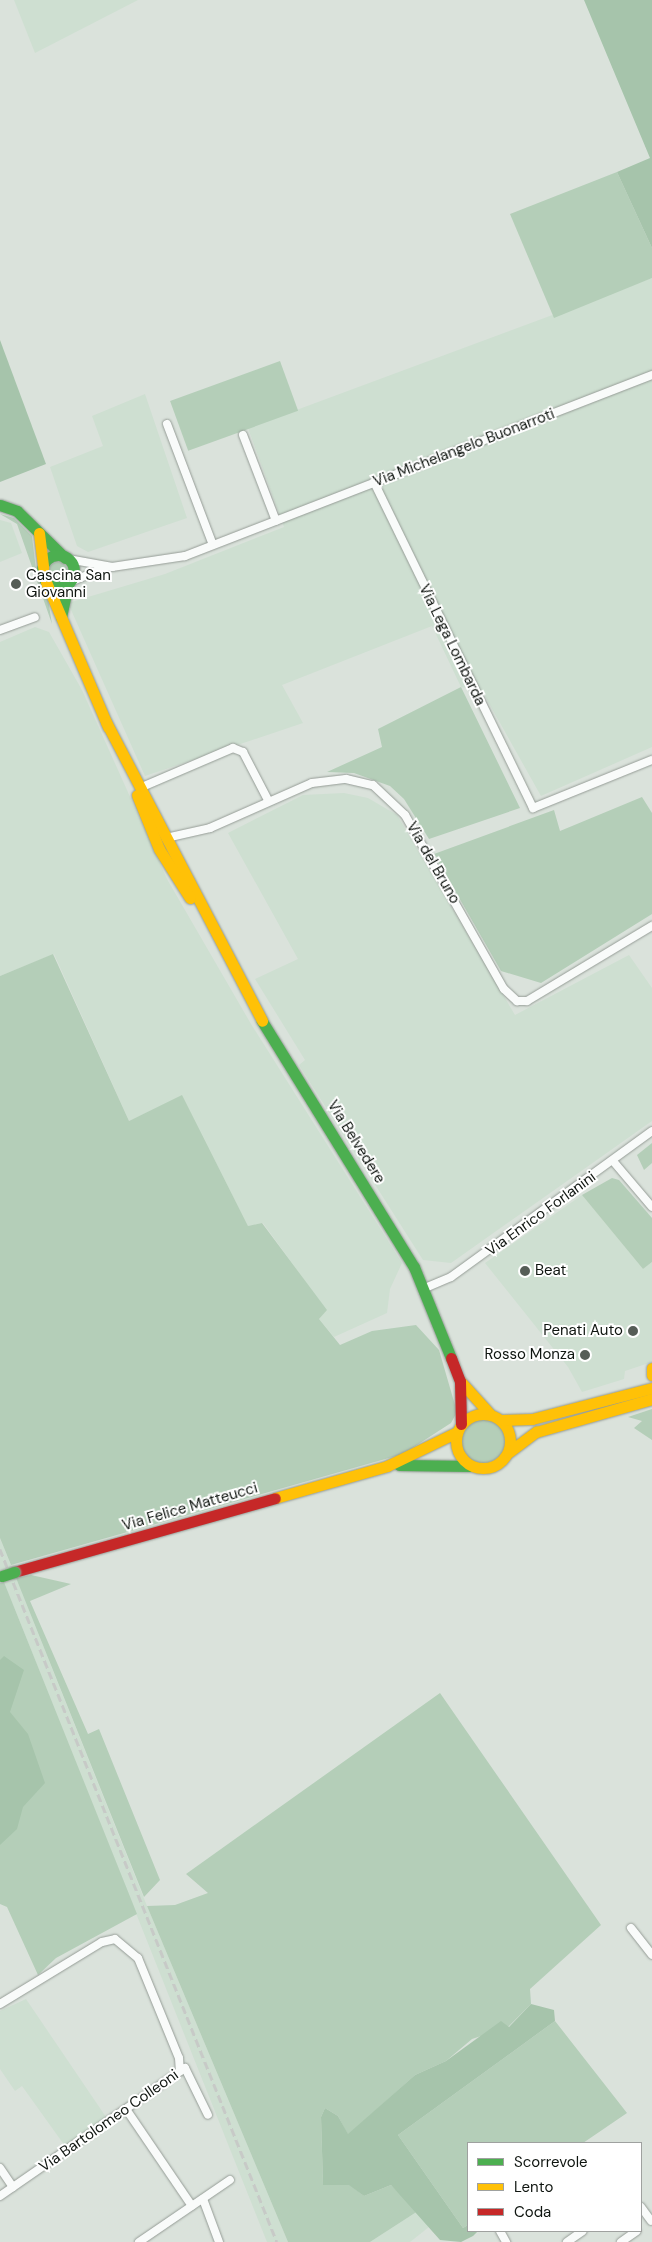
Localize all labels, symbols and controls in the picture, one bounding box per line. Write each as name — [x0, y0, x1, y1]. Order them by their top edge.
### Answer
street label: Via Michelangelo Buonarroti — [371, 405, 557, 491]
place label: Cascina San Giovanni — [26, 566, 111, 601]
marker: Cascina San Giovanni — [10, 578, 22, 590]
street label: Via Lega Lombarda — [415, 581, 489, 709]
street label: Via del Bruno — [402, 819, 464, 907]
street label: Via Belvedere — [323, 1097, 389, 1187]
street label: Via Enrico Forlanini — [482, 1168, 600, 1260]
place label: Beat — [535, 1262, 566, 1280]
marker: Beat — [519, 1265, 531, 1277]
place label: Penati Auto — [543, 1322, 623, 1340]
marker: Penati Auto — [627, 1325, 639, 1337]
place label: Rosso Monza — [485, 1346, 575, 1364]
marker: Rosso Monza — [579, 1349, 591, 1361]
street label: Via Felice Matteucci — [120, 1479, 260, 1535]
street label: Via Bartolomeo Colleoni — [36, 2066, 182, 2176]
legend — [467, 2142, 642, 2232]
text: Scorrevole — [514, 2152, 588, 2172]
text: Lento — [514, 2177, 553, 2197]
text: Coda — [514, 2202, 551, 2222]

